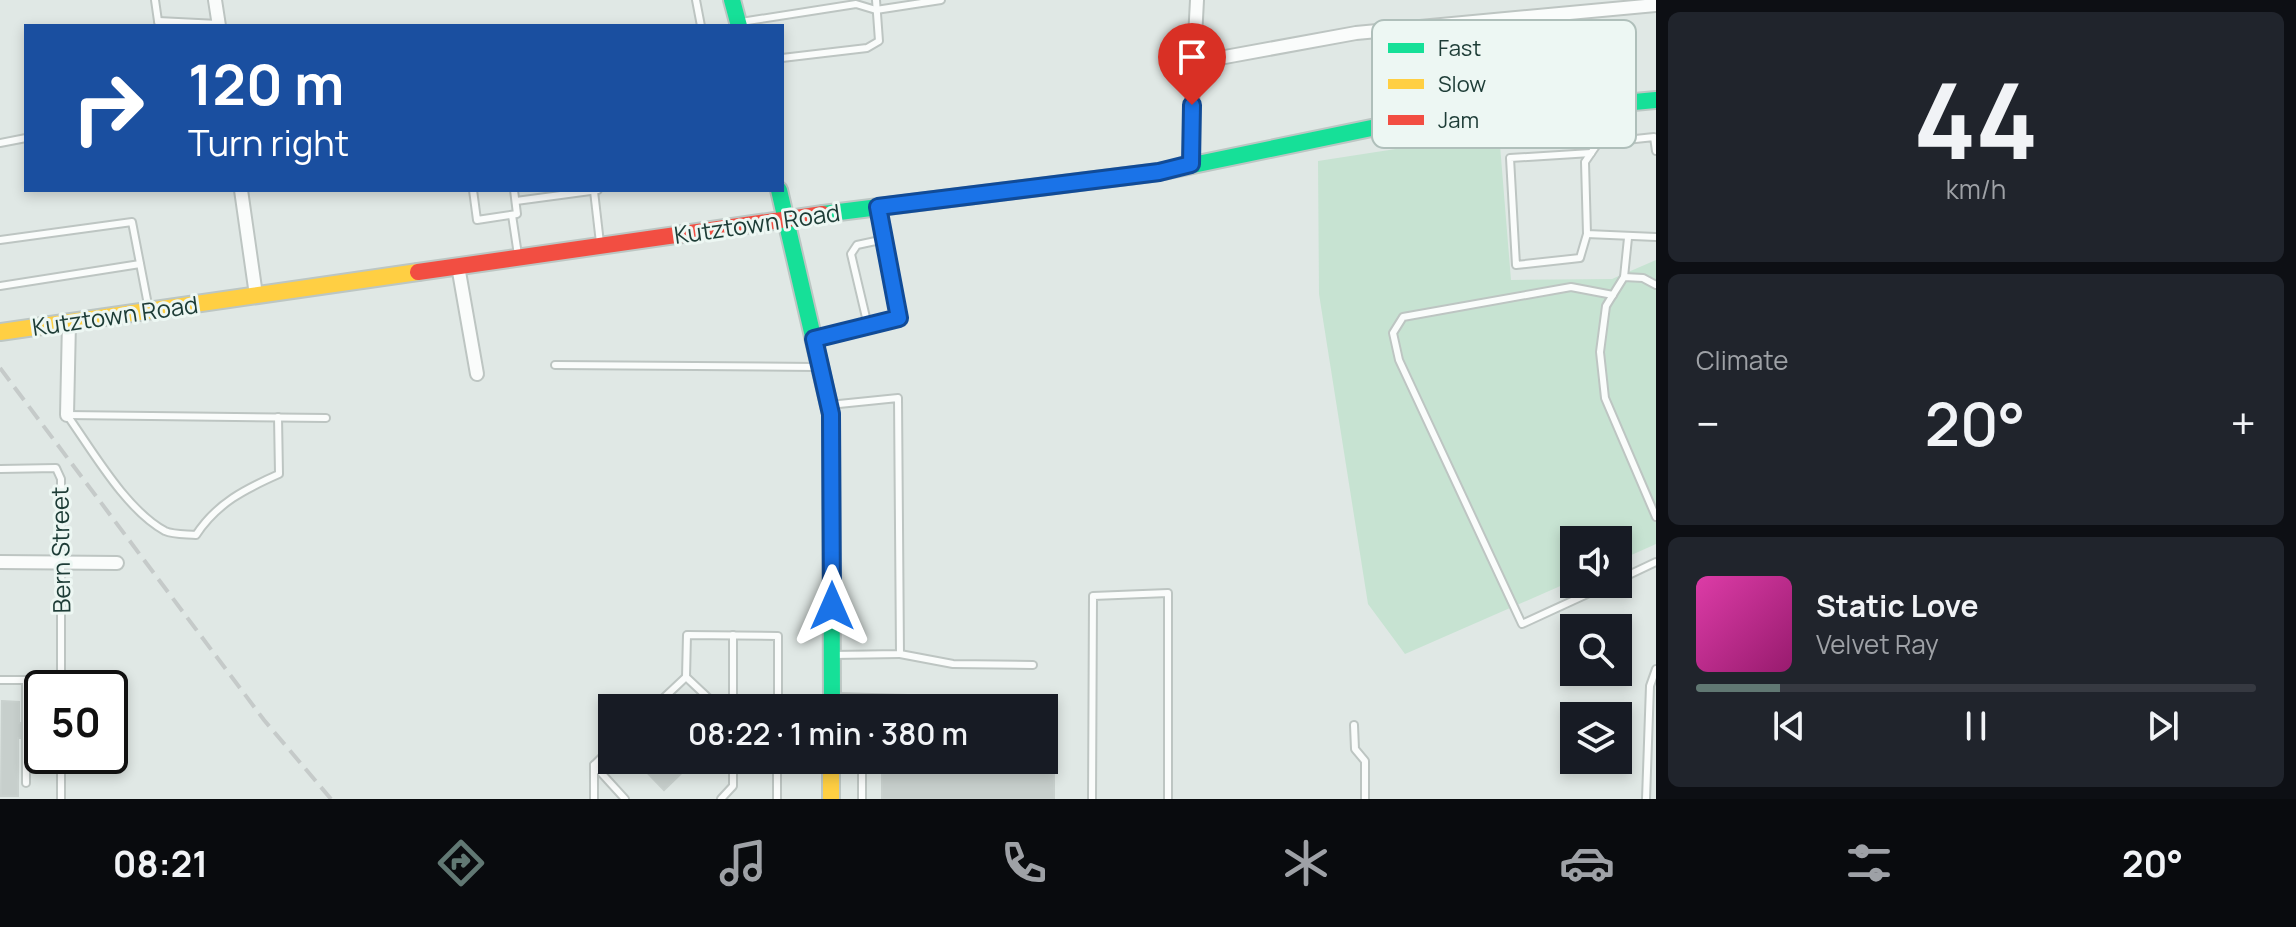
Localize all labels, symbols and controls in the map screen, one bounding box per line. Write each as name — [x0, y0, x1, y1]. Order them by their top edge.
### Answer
legend — [1372, 20, 1636, 148]
pin — [1158, 23, 1226, 105]
text: Fast — [1438, 33, 1481, 63]
icon: arrive — [1170, 35, 1214, 79]
text: 120 m — [188, 45, 344, 122]
text: 44 — [1913, 48, 2039, 190]
icon: right — [56, 56, 160, 160]
text: Slow — [1438, 69, 1486, 99]
text: Jam — [1438, 105, 1479, 135]
text: Turn right — [188, 118, 349, 167]
text: km/h — [1946, 171, 2006, 207]
street label: Kutztown Road — [672, 195, 842, 251]
street label: Kutztown Road — [30, 287, 200, 343]
text: Climate — [1696, 342, 1788, 378]
text: 20° — [1925, 382, 2026, 464]
text: − — [1696, 393, 1720, 453]
text: + — [2231, 393, 2256, 453]
street label: Bern Street — [42, 486, 78, 614]
map controls — [1560, 526, 1632, 774]
button: sound — [1560, 526, 1632, 598]
position arrow — [790, 564, 874, 648]
text: Static Love — [1816, 585, 1979, 626]
button: search — [1560, 614, 1632, 686]
text: Velvet Ray — [1816, 626, 1939, 662]
speed limit sign: 50 — [24, 670, 128, 774]
button: layers — [1560, 702, 1632, 774]
icon: previous — [1767, 704, 1811, 748]
icon: pause — [1954, 704, 1998, 748]
icon: next — [2141, 704, 2185, 748]
text: 08:22 · 1 min · 380 m — [688, 713, 968, 754]
icon: directions — [433, 835, 489, 891]
icon: music — [715, 835, 771, 891]
icon: phone — [996, 835, 1052, 891]
icon: climate — [1278, 835, 1334, 891]
icon: car — [1559, 835, 1615, 891]
icon: filters — [1841, 835, 1897, 891]
text: 08:21 — [113, 839, 208, 888]
text: 20° — [2122, 839, 2183, 888]

